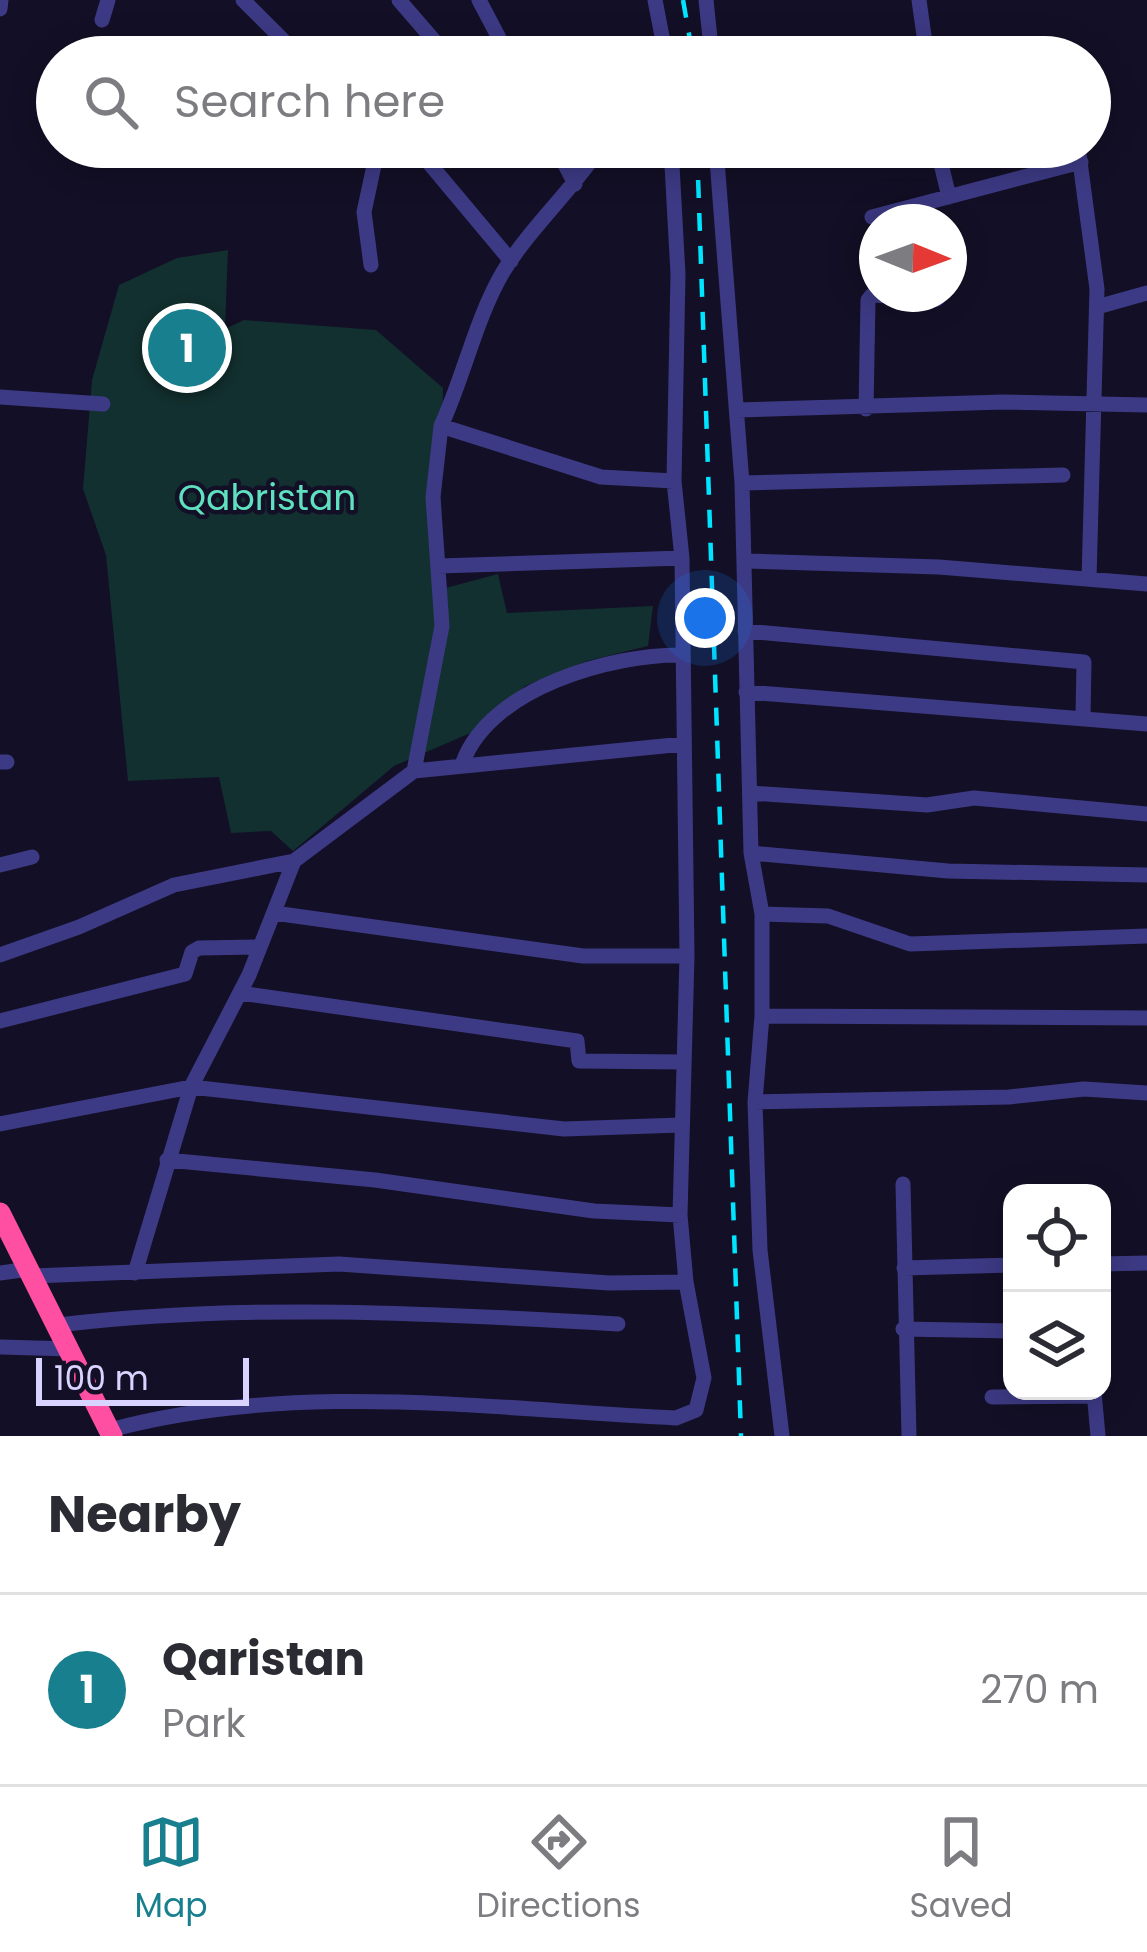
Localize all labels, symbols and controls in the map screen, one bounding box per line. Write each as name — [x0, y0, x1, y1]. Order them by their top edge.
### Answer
search box — [36, 36, 1111, 168]
icon: search — [78, 69, 144, 135]
text: Search here — [174, 70, 445, 133]
north arrow — [859, 204, 967, 312]
pin: 1 — [148, 303, 226, 393]
park label: Qabristan — [178, 472, 356, 523]
your location — [675, 588, 735, 648]
map controls — [1003, 1184, 1111, 1400]
button: locate — [1003, 1184, 1111, 1292]
button: layers — [1003, 1292, 1111, 1400]
scale bar — [36, 1352, 249, 1405]
text: 100 m — [54, 1355, 149, 1402]
text: Nearby — [48, 1478, 241, 1550]
text: Qaristan — [162, 1628, 365, 1691]
text: 1 — [80, 1662, 94, 1717]
text: 270 m — [980, 1662, 1099, 1717]
text: Park — [162, 1696, 246, 1751]
tab: Map — [135, 1809, 208, 1931]
tab: Directions — [477, 1809, 640, 1931]
tab: Saved — [910, 1809, 1012, 1931]

